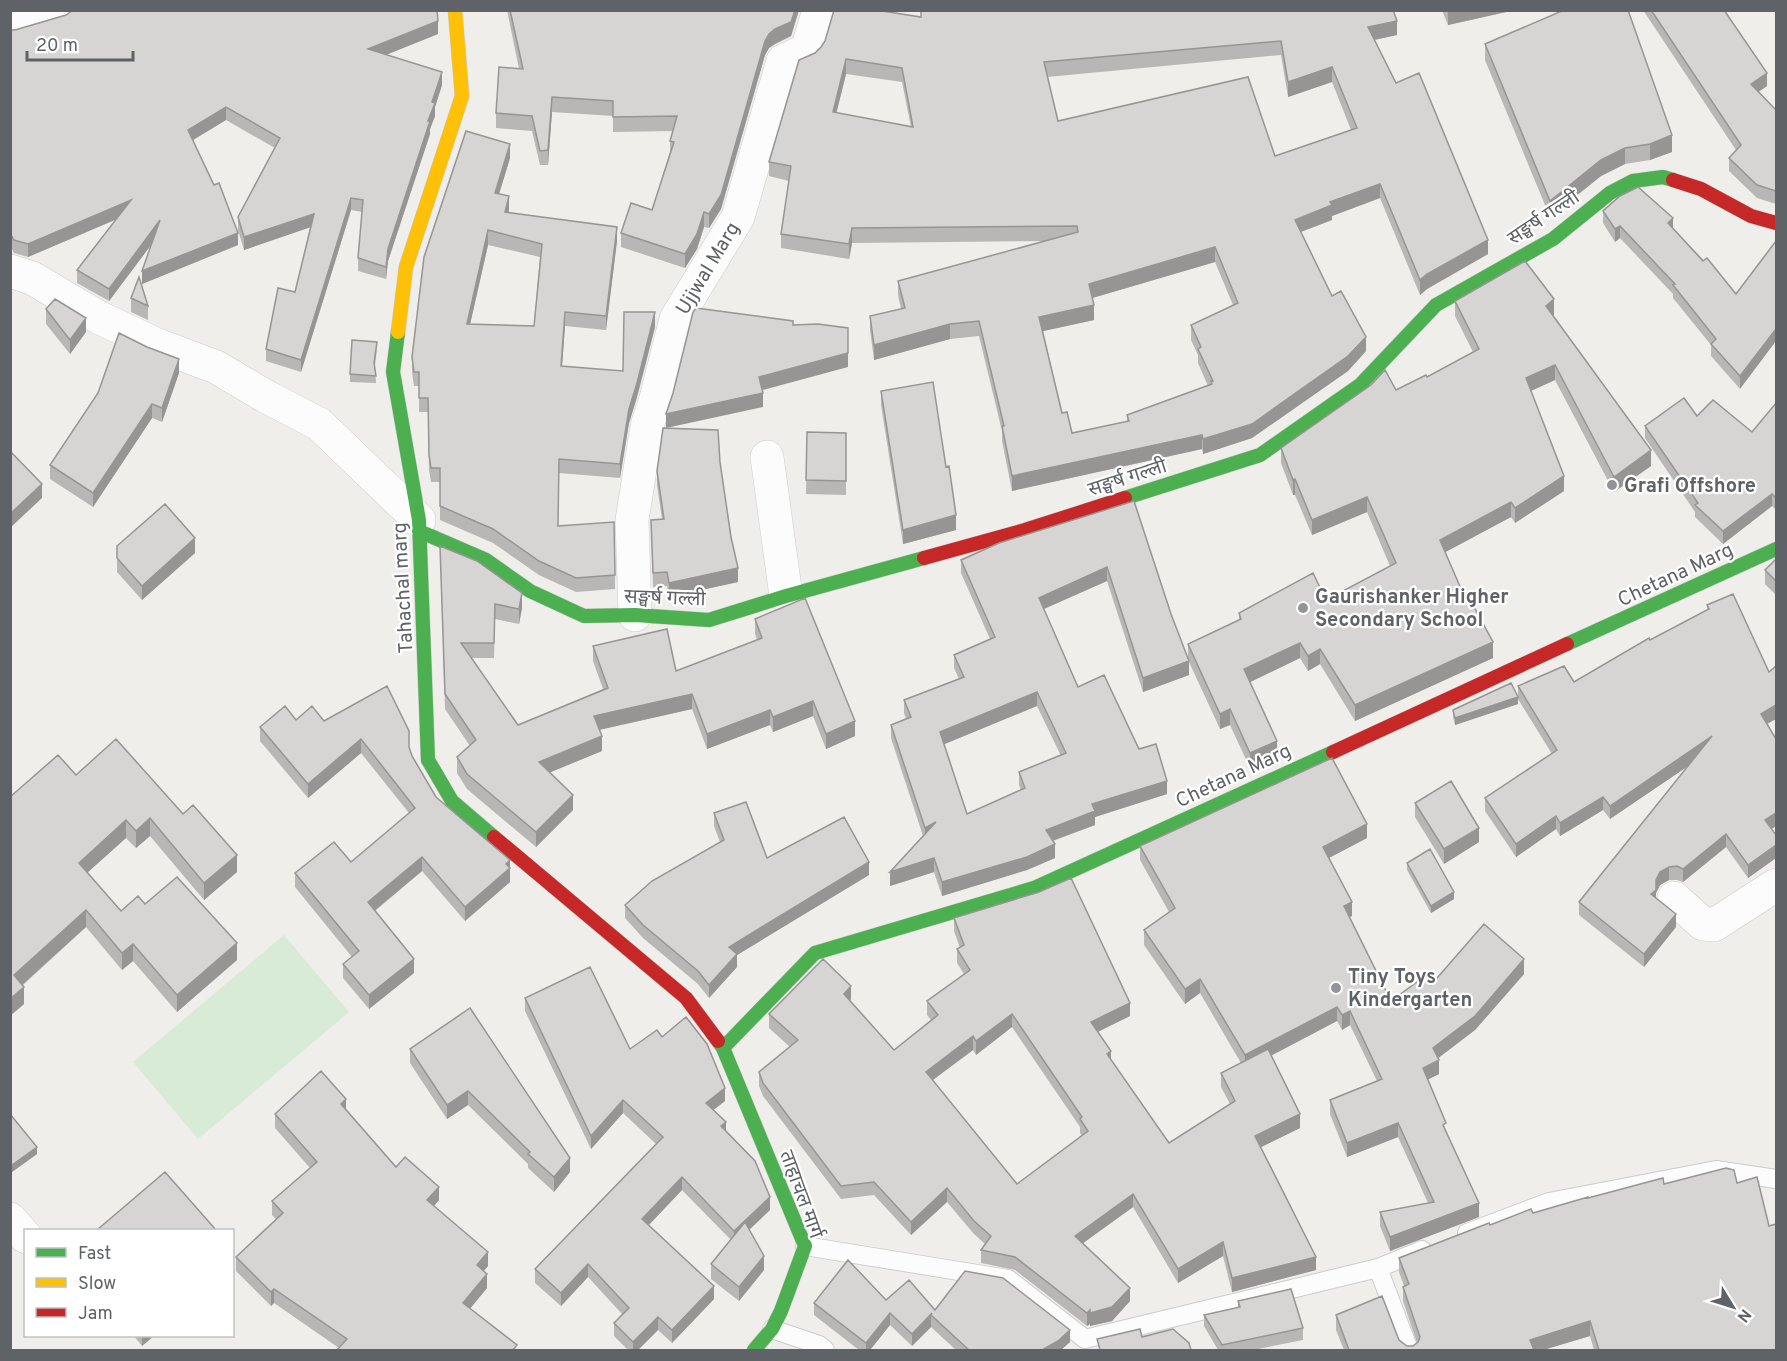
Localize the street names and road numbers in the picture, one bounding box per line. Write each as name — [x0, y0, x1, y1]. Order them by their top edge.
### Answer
street label: सङ्घर्ष गल्ली — [1503, 184, 1586, 252]
street label: Ujjwal Marg — [671, 218, 747, 320]
street label: सङ्घर्ष गल्ली — [1085, 453, 1171, 504]
street label: Tahachal marg — [388, 522, 420, 654]
street label: Chetana Marg — [1614, 538, 1738, 614]
street label: सङ्घर्ष गल्ली — [624, 584, 707, 613]
street label: Chetana Marg — [1172, 739, 1296, 815]
street label: ताहाचल मार्ग — [772, 1147, 828, 1243]

